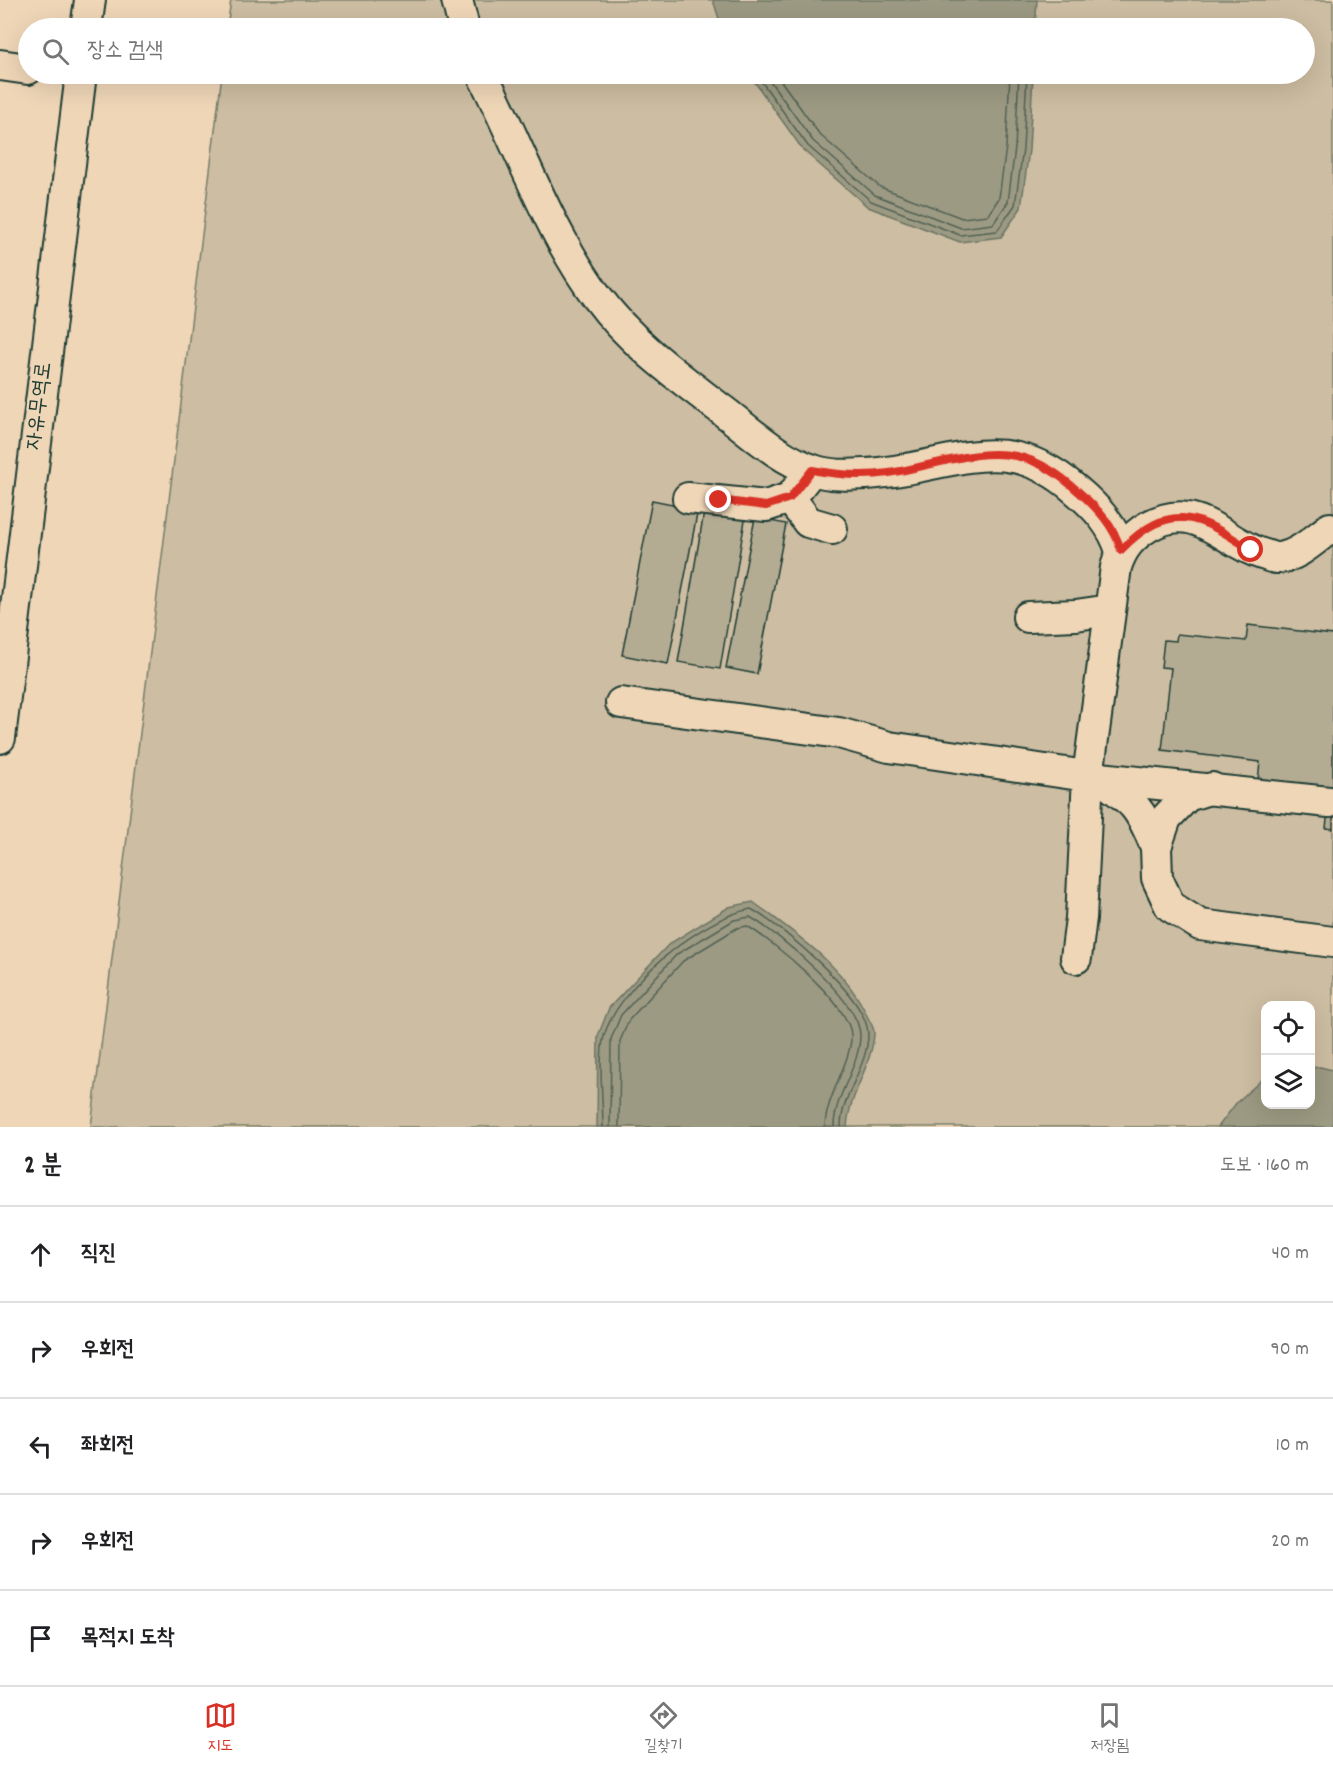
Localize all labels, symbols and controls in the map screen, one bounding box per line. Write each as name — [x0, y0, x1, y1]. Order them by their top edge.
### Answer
search box — [18, 18, 1315, 84]
icon: search — [39, 35, 72, 68]
text: 장소 검색 — [87, 36, 163, 67]
street label: 자유무역로 — [19, 360, 61, 452]
route end — [705, 486, 731, 512]
route start — [1237, 536, 1263, 562]
map controls — [1261, 1001, 1315, 1109]
button: locate — [1261, 1001, 1315, 1055]
button: layers — [1261, 1055, 1315, 1109]
text: 2 분 — [24, 1148, 62, 1185]
text: 도보 · 160 m — [1220, 1152, 1309, 1180]
icon: ahead — [24, 1238, 57, 1271]
text: 직진 — [81, 1239, 116, 1270]
text: 40 m — [1271, 1240, 1309, 1268]
icon: right — [24, 1334, 57, 1367]
text: 우회전 — [81, 1335, 134, 1366]
text: 90 m — [1271, 1336, 1309, 1364]
icon: left — [24, 1430, 57, 1463]
text: 좌회전 — [81, 1431, 134, 1462]
text: 10 m — [1275, 1432, 1309, 1460]
icon: right — [24, 1526, 57, 1559]
text: 우회전 — [81, 1527, 134, 1558]
text: 20 m — [1271, 1528, 1309, 1556]
icon: arrive — [24, 1622, 57, 1655]
text: 목적지 도착 — [81, 1623, 175, 1654]
tab: 지도 — [204, 1699, 237, 1758]
tab: 길찾기 — [644, 1699, 683, 1758]
tab: 저장됨 — [1091, 1699, 1129, 1758]

